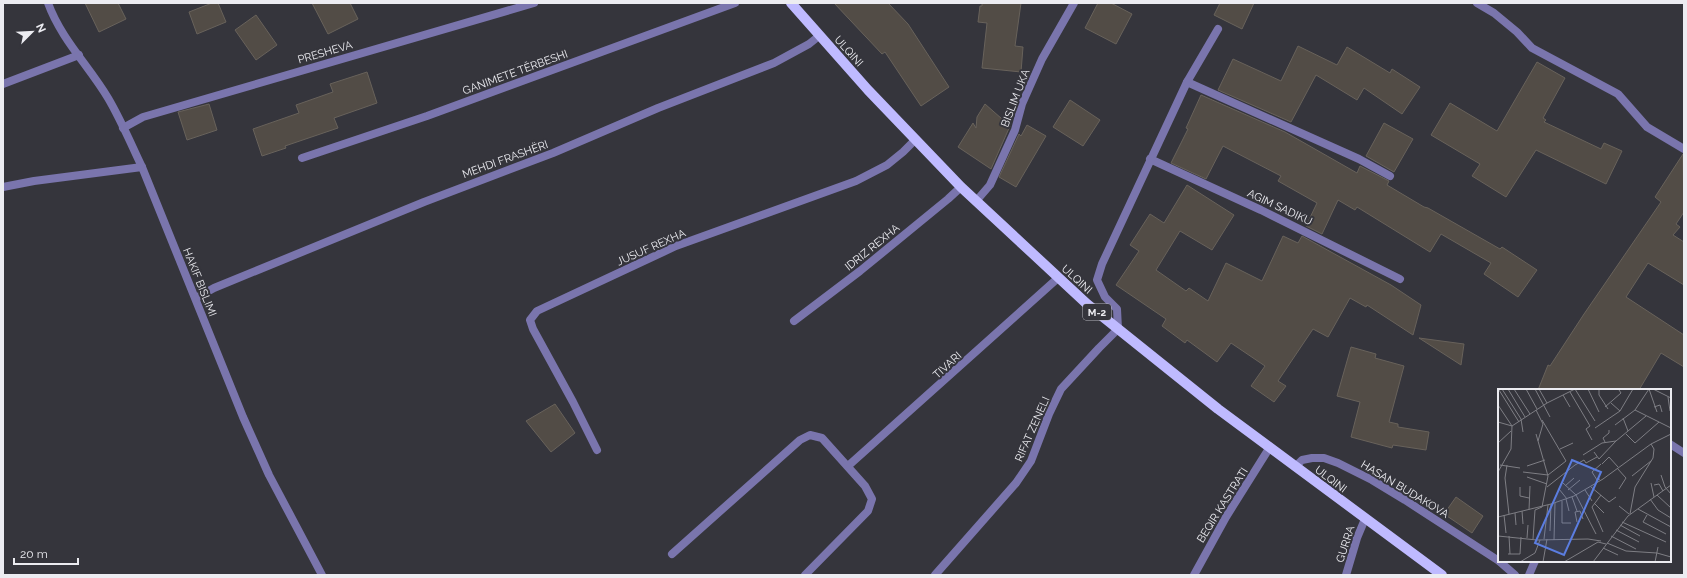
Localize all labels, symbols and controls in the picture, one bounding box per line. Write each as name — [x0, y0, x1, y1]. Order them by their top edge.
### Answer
north arrow — [12, 12, 52, 52]
text: N — [33, 22, 48, 35]
street label: ULQINI — [832, 33, 866, 69]
street label: PRESHEVA — [296, 38, 355, 67]
street label: GANIMETE TËRBESHI — [461, 47, 569, 98]
street label: BISLIM UKA — [998, 67, 1033, 129]
street label: MEHDI FRASHËRI — [461, 138, 550, 181]
street label: AGIM SADIKU — [1245, 187, 1314, 228]
street label: IDRIZ REXHA — [842, 221, 903, 273]
street label: JUSUF REXHA — [615, 226, 688, 268]
street label: HAKIF BISLIMI — [180, 246, 219, 318]
street label: ULQINI — [1059, 262, 1095, 296]
road number: M-2 — [1083, 304, 1111, 320]
street label: TIVARI — [930, 349, 964, 381]
inset map — [1498, 389, 1671, 562]
street label: RIFAT ZENELI — [1012, 395, 1053, 464]
street label: HASAN BUDAKOVA — [1358, 458, 1452, 521]
street label: ULQINI — [1312, 463, 1349, 496]
street label: BEQIR KASTRATI — [1194, 465, 1251, 545]
street label: GURRA — [1333, 524, 1358, 564]
scale bar — [14, 540, 78, 566]
text: 20 m — [20, 547, 48, 561]

